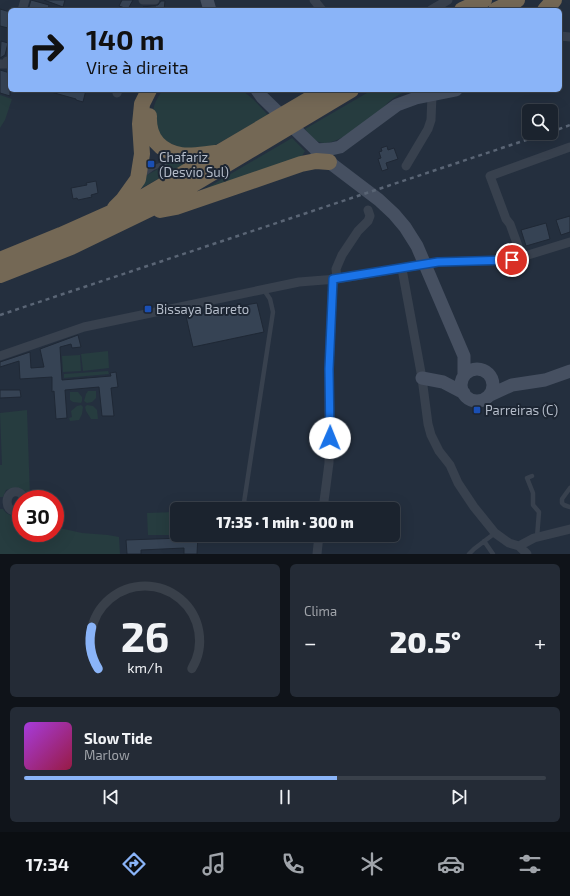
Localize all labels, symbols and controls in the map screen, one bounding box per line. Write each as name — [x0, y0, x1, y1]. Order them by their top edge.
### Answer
text: 140 m — [86, 22, 164, 56]
icon: right — [20, 24, 72, 76]
text: Vire à direita — [86, 56, 189, 78]
map controls — [522, 104, 558, 140]
button: search — [522, 104, 558, 140]
place label: Chafariz (Desvio Sul) — [159, 149, 229, 180]
marker: Chafariz (Desvio Sul) — [146, 159, 156, 169]
pin — [495, 243, 529, 277]
icon: arrive — [501, 249, 523, 271]
place label: Bissaya Barreto — [156, 301, 249, 317]
marker: Bissaya Barreto — [143, 304, 153, 314]
place label: Parreiras (C) — [485, 402, 558, 418]
marker: Parreiras (C) — [472, 405, 482, 415]
position arrow — [309, 417, 351, 459]
speed limit sign: 30 — [12, 490, 64, 542]
text: 17:35 · 1 min · 300 m — [216, 513, 354, 531]
text: Clima — [304, 603, 337, 619]
text: 26 — [121, 609, 169, 659]
text: 20.5° — [390, 623, 461, 659]
text: − — [304, 629, 317, 655]
text: + — [534, 629, 546, 655]
text: km/h — [127, 658, 163, 675]
text: Slow Tide — [84, 729, 152, 747]
text: Marlow — [84, 747, 130, 763]
icon: previous — [100, 786, 122, 808]
icon: pause — [274, 786, 296, 808]
icon: next — [448, 786, 470, 808]
icon: directions — [120, 850, 148, 878]
icon: music — [200, 850, 228, 878]
icon: phone — [279, 850, 307, 878]
icon: climate — [358, 850, 386, 878]
icon: car — [437, 850, 465, 878]
icon: filters — [516, 850, 544, 878]
text: 17:34 — [26, 853, 69, 875]

